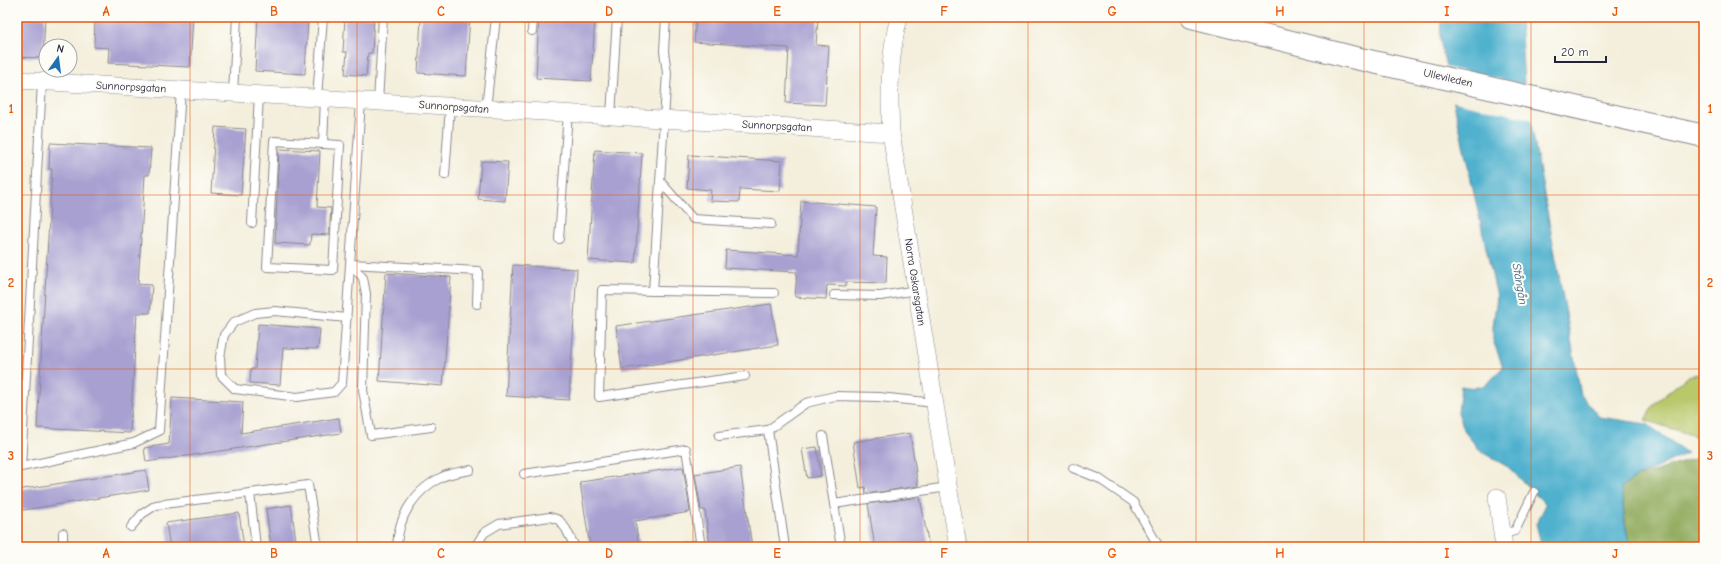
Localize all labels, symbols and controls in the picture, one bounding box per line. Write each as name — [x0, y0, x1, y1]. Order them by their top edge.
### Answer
text: A — [102, 4, 110, 19]
text: B — [270, 4, 278, 19]
text: C — [437, 4, 445, 19]
text: D — [605, 4, 613, 19]
text: E — [773, 4, 781, 19]
text: F — [940, 4, 948, 19]
text: G — [1107, 4, 1117, 19]
text: H — [1275, 4, 1285, 19]
text: I — [1444, 4, 1450, 19]
text: J — [1612, 4, 1618, 19]
north arrow — [38, 38, 78, 78]
scale bar — [1555, 38, 1606, 64]
text: N — [55, 42, 65, 56]
text: 20 m — [1561, 45, 1589, 59]
street label: Ullevileden — [1422, 66, 1474, 90]
street label: Sunnorpsgatan — [95, 79, 167, 95]
street label: Sunnorpsgatan — [418, 98, 490, 116]
text: 1 — [8, 101, 14, 116]
text: 1 — [1707, 101, 1713, 116]
street label: Sunnorpsgatan — [741, 118, 813, 134]
street label: Norra Oskarsgatan — [902, 237, 928, 327]
water label: Stångån — [1509, 262, 1531, 306]
text: 2 — [8, 275, 14, 290]
text: 2 — [1707, 275, 1713, 290]
text: 3 — [8, 448, 14, 463]
text: 3 — [1707, 448, 1713, 463]
text: A — [102, 546, 110, 561]
text: B — [270, 546, 278, 561]
text: C — [437, 546, 445, 561]
text: D — [605, 546, 613, 561]
text: E — [773, 546, 781, 561]
text: F — [940, 546, 948, 561]
text: G — [1107, 546, 1117, 561]
text: H — [1275, 546, 1285, 561]
text: I — [1444, 546, 1450, 561]
text: J — [1612, 546, 1618, 561]

